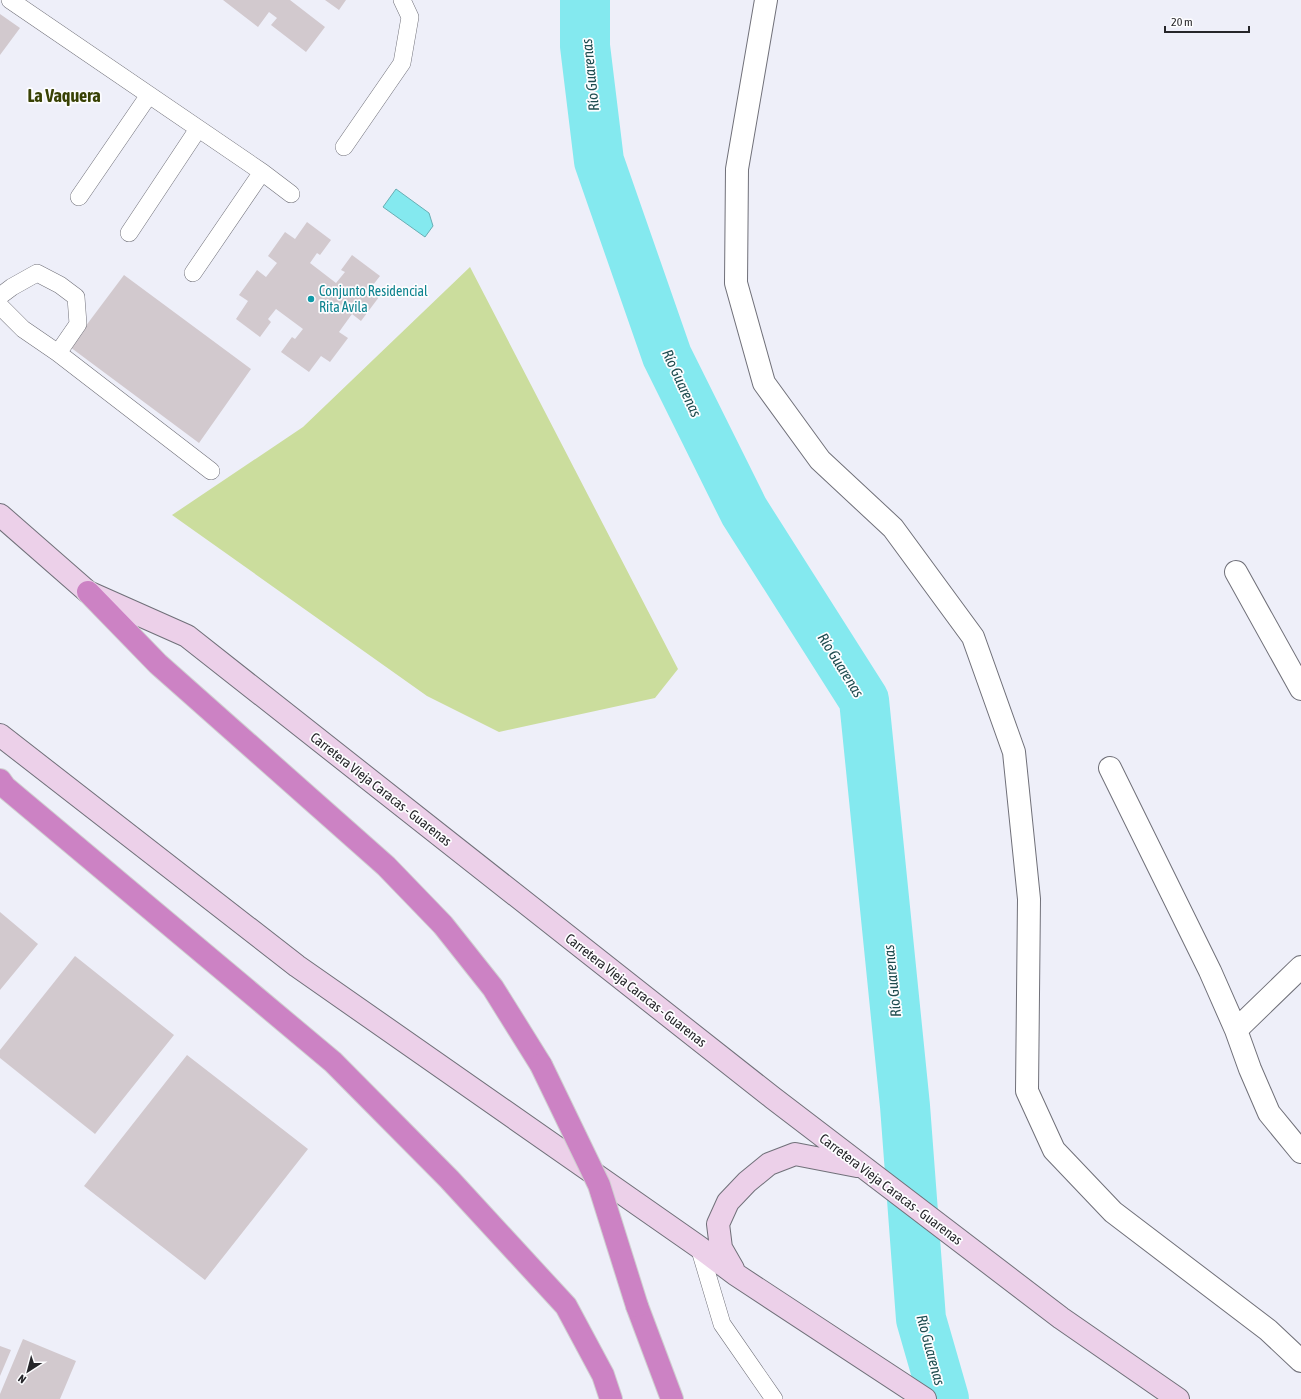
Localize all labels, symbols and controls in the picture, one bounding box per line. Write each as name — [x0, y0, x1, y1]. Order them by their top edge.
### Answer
scale bar — [1165, 8, 1249, 34]
text: 20 m — [1171, 15, 1193, 29]
water label: Río Guarenas — [578, 38, 602, 112]
district label: La Vaquera — [27, 85, 101, 106]
place label: Conjunto Residencial Rita Avila — [319, 283, 428, 315]
marker: Conjunto Residencial Rita Avila — [306, 294, 316, 304]
water label: Río Guarenas — [659, 347, 705, 419]
water label: Río Guarenas — [815, 630, 867, 700]
street label: Carretera Vieja Caracas - Guarenas — [307, 729, 455, 849]
street label: Carretera Vieja Caracas - Guarenas — [562, 930, 710, 1050]
water label: Río Guarenas — [880, 944, 904, 1018]
street label: Carretera Vieja Caracas - Guarenas — [816, 1130, 966, 1248]
water label: Río Guarenas — [913, 1313, 949, 1387]
north arrow — [8, 1351, 48, 1391]
text: N — [16, 1372, 28, 1386]

